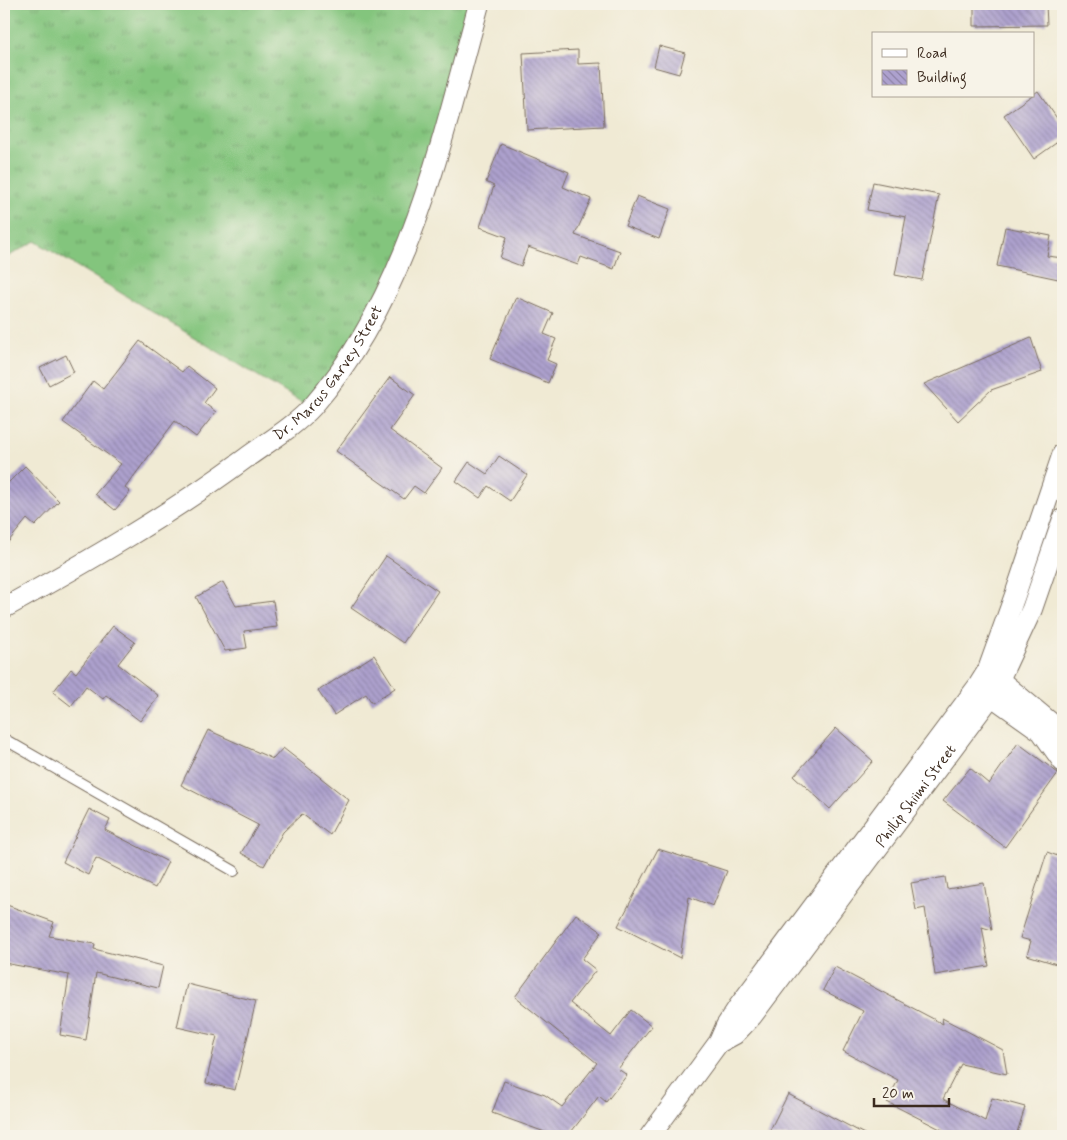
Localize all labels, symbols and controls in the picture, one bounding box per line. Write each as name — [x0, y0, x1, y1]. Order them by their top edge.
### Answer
legend — [872, 32, 1034, 98]
text: Road — [917, 44, 947, 64]
text: Building — [917, 68, 967, 89]
street label: Dr. Marcus Garvey Street — [270, 302, 388, 446]
street label: Phillip Shiimi Street — [871, 740, 962, 852]
scale bar — [874, 1075, 950, 1107]
text: 20 m — [882, 1084, 914, 1104]

